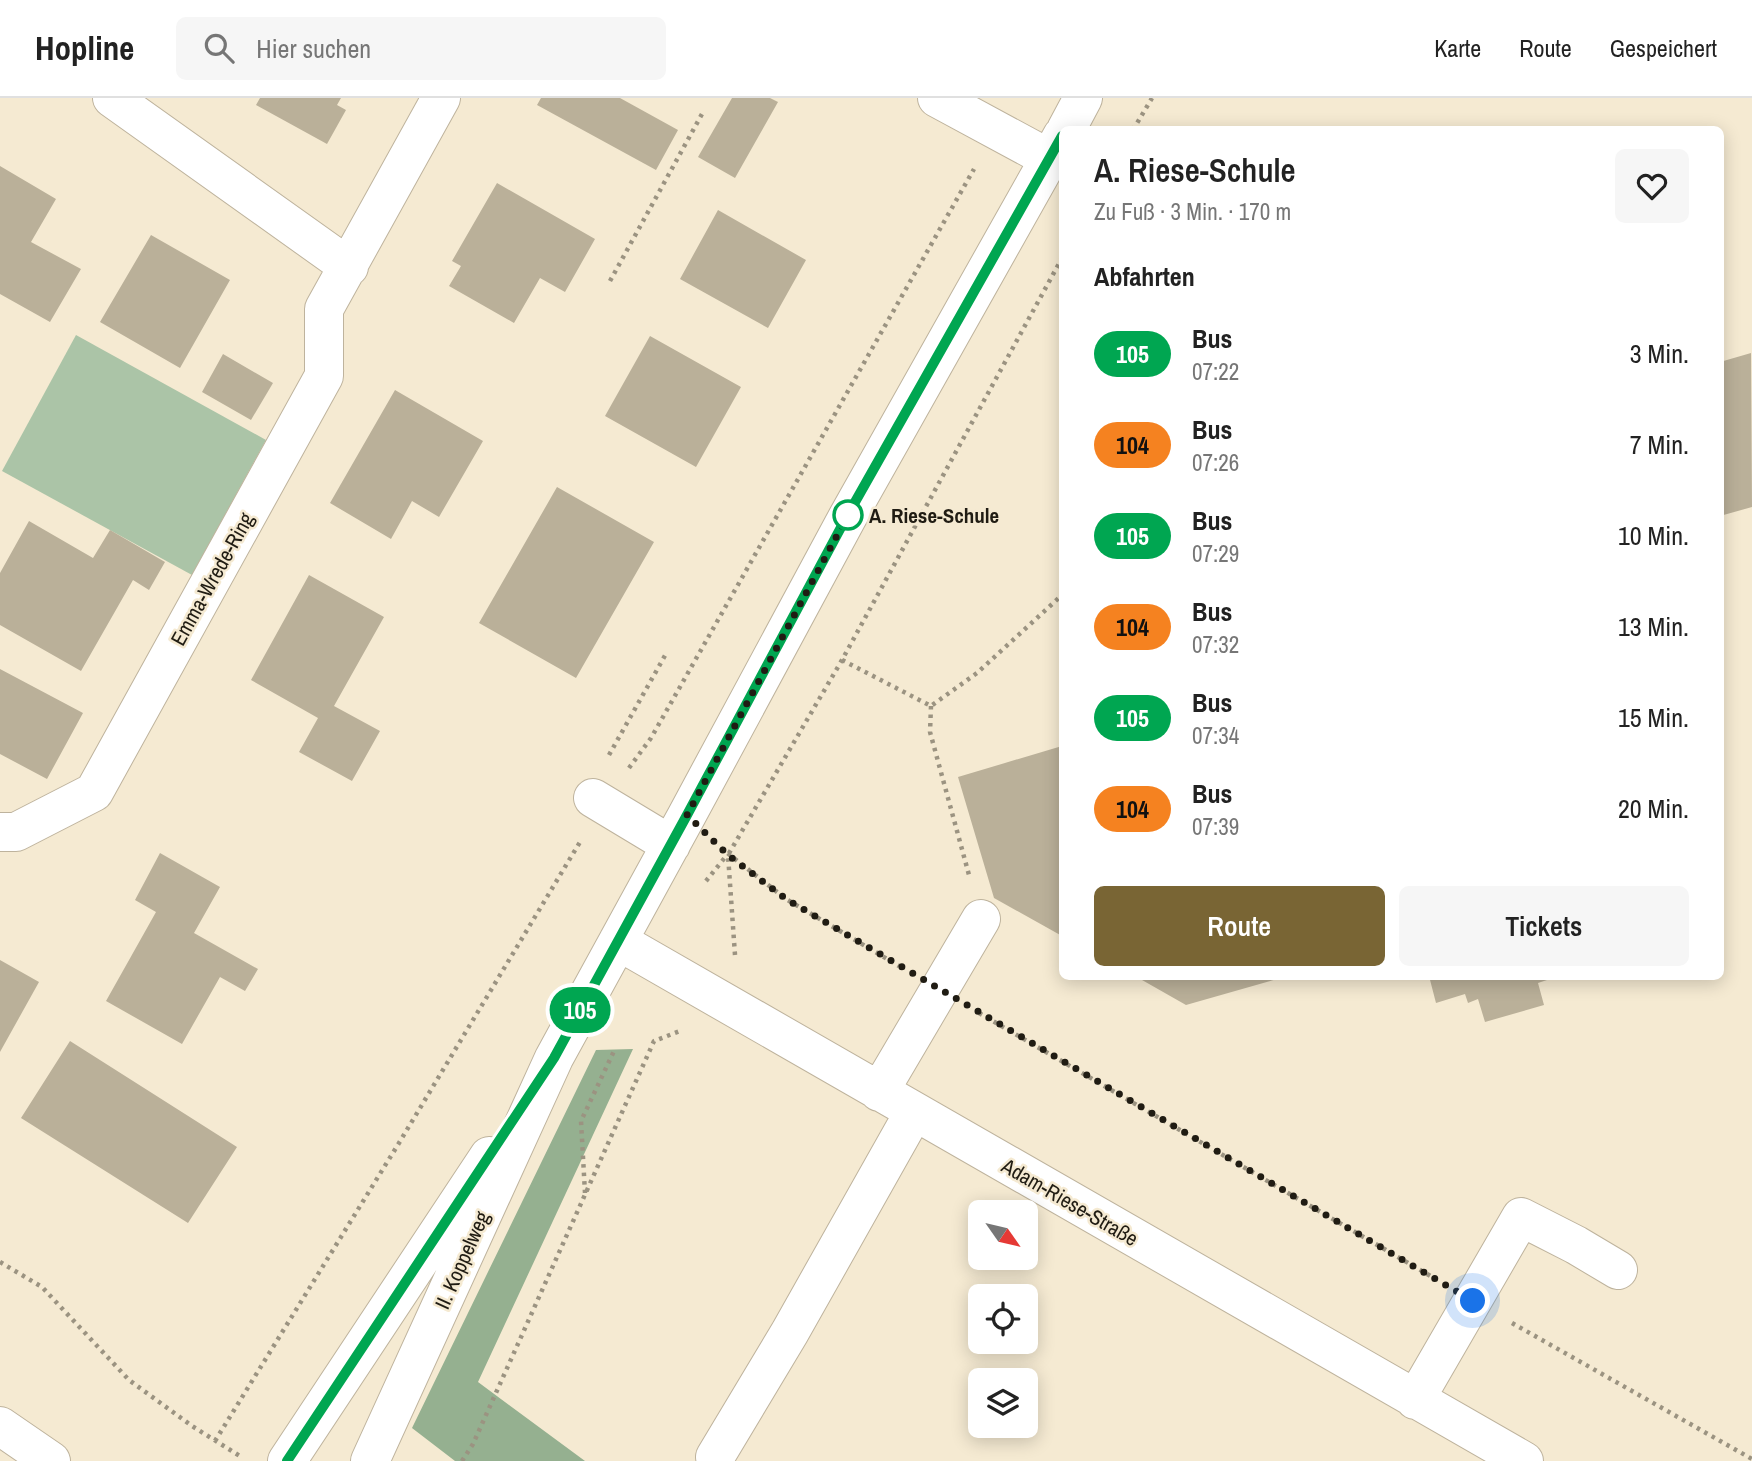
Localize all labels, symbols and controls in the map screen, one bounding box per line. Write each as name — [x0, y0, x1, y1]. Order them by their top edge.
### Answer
search box — [176, 17, 666, 80]
text: Hopline — [35, 26, 134, 70]
icon: search — [200, 29, 238, 67]
text: Hier suchen — [256, 31, 371, 66]
text: Karte — [1434, 32, 1481, 64]
text: Route — [1519, 32, 1572, 64]
text: Gespeichert — [1610, 32, 1717, 64]
text: A. Riese-Schule — [1094, 148, 1295, 192]
button: heart — [1615, 149, 1689, 223]
text: Zu Fuß · 3 Min. · 170 m — [1094, 196, 1291, 227]
text: Abfahrten — [1094, 259, 1195, 294]
text: Bus — [1192, 321, 1232, 356]
text: 3 Min. — [1630, 336, 1689, 371]
text: 105 — [1116, 338, 1149, 370]
text: 07:22 — [1192, 356, 1239, 387]
text: Bus — [1192, 412, 1232, 447]
text: 7 Min. — [1630, 427, 1689, 462]
text: 104 — [1116, 429, 1149, 461]
text: 07:26 — [1192, 447, 1239, 478]
marker: A. Riese-Schule — [833, 500, 863, 530]
place label: A. Riese-Schule — [869, 501, 999, 530]
text: Bus — [1192, 503, 1232, 538]
street label: Emma-Wrede-Ring — [163, 507, 261, 651]
text: 10 Min. — [1618, 518, 1689, 553]
text: 105 — [1116, 520, 1149, 552]
text: 07:29 — [1192, 538, 1239, 569]
text: Bus — [1192, 594, 1232, 629]
text: 13 Min. — [1618, 609, 1689, 644]
text: 104 — [1116, 611, 1149, 643]
text: 07:32 — [1192, 629, 1239, 660]
text: Bus — [1192, 685, 1232, 720]
text: 15 Min. — [1618, 700, 1689, 735]
text: 105 — [1116, 702, 1149, 734]
text: 07:34 — [1192, 720, 1239, 751]
text: Bus — [1192, 776, 1232, 811]
text: 20 Min. — [1618, 791, 1689, 826]
text: 104 — [1116, 793, 1149, 825]
text: 07:39 — [1192, 811, 1239, 842]
button: Route — [1094, 886, 1385, 966]
button: Tickets — [1399, 886, 1689, 966]
line badge: 105 — [540, 987, 620, 1033]
text: 105 — [564, 994, 596, 1026]
street label: Adam-Riese-Straße — [996, 1151, 1144, 1253]
north arrow — [968, 1200, 1038, 1270]
map controls — [968, 1200, 1038, 1438]
street label: II. Koppelweg — [428, 1206, 497, 1314]
your location — [1455, 1283, 1490, 1318]
button: locate — [968, 1284, 1038, 1354]
button: layers — [968, 1368, 1038, 1438]

